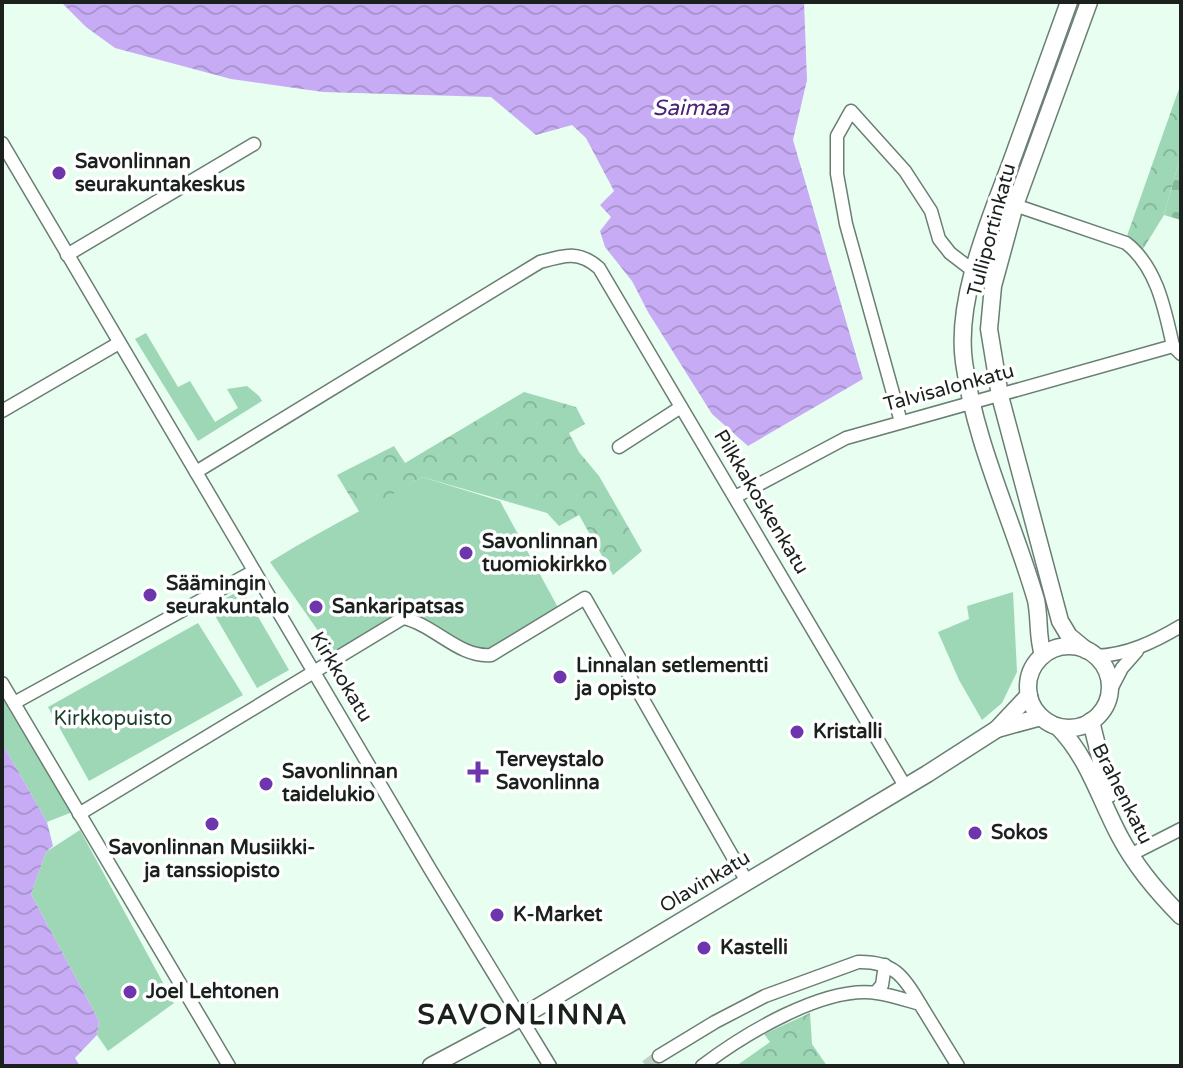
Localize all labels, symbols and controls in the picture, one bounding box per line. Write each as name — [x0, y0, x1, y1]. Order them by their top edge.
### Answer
water label: Saimaa — [653, 95, 730, 121]
place label: Savonlinnan seurakuntakeskus — [75, 150, 246, 197]
street label: Tulliportinkatu — [963, 161, 1021, 299]
marker: Savonlinnan seurakuntakeskus — [50, 164, 68, 182]
street label: Talvisalonkatu — [881, 359, 1017, 417]
street label: Pilkkakoskenkatu — [708, 425, 814, 579]
place label: Savonlinnan tuomiokirkko — [482, 530, 607, 577]
marker: Savonlinnan tuomiokirkko — [457, 544, 475, 562]
place label: Säämingin seurakuntalo — [166, 572, 289, 619]
marker: Säämingin seurakuntalo — [141, 586, 159, 604]
place label: Sankaripatsas — [332, 595, 464, 619]
marker: Sankaripatsas — [307, 598, 325, 616]
street label: Kirkkokatu — [305, 627, 377, 727]
place label: Linnalan setlementti ja opisto — [574, 654, 768, 701]
marker: Linnalan setlementti ja opisto — [551, 668, 569, 686]
park label: Kirkkopuisto — [54, 707, 172, 731]
place label: Kristalli — [813, 720, 882, 744]
marker: Kristalli — [788, 723, 806, 741]
street label: Brahenkatu — [1086, 740, 1158, 848]
place label: Terveystalo Savonlinna — [495, 748, 604, 795]
place label: Savonlinnan taidelukio — [282, 760, 398, 807]
marker: Terveystalo Savonlinna — [467, 761, 489, 783]
marker: Savonlinnan taidelukio — [257, 775, 275, 793]
marker: Savonlinnan Musiikki- ja tanssiopisto — [203, 815, 221, 833]
place label: Sokos — [991, 821, 1048, 845]
marker: Sokos — [966, 824, 984, 842]
place label: Savonlinnan Musiikki- ja tanssiopisto — [109, 836, 315, 883]
street label: Olavinkatu — [655, 846, 755, 918]
place label: K-Market — [513, 903, 603, 927]
marker: K-Market — [488, 906, 506, 924]
place label: Kastelli — [720, 936, 788, 960]
marker: Kastelli — [695, 939, 713, 957]
place label: Joel Lehtonen — [145, 980, 279, 1004]
marker: Joel Lehtonen — [121, 983, 139, 1001]
district label: SAVONLINNA — [417, 998, 629, 1032]

